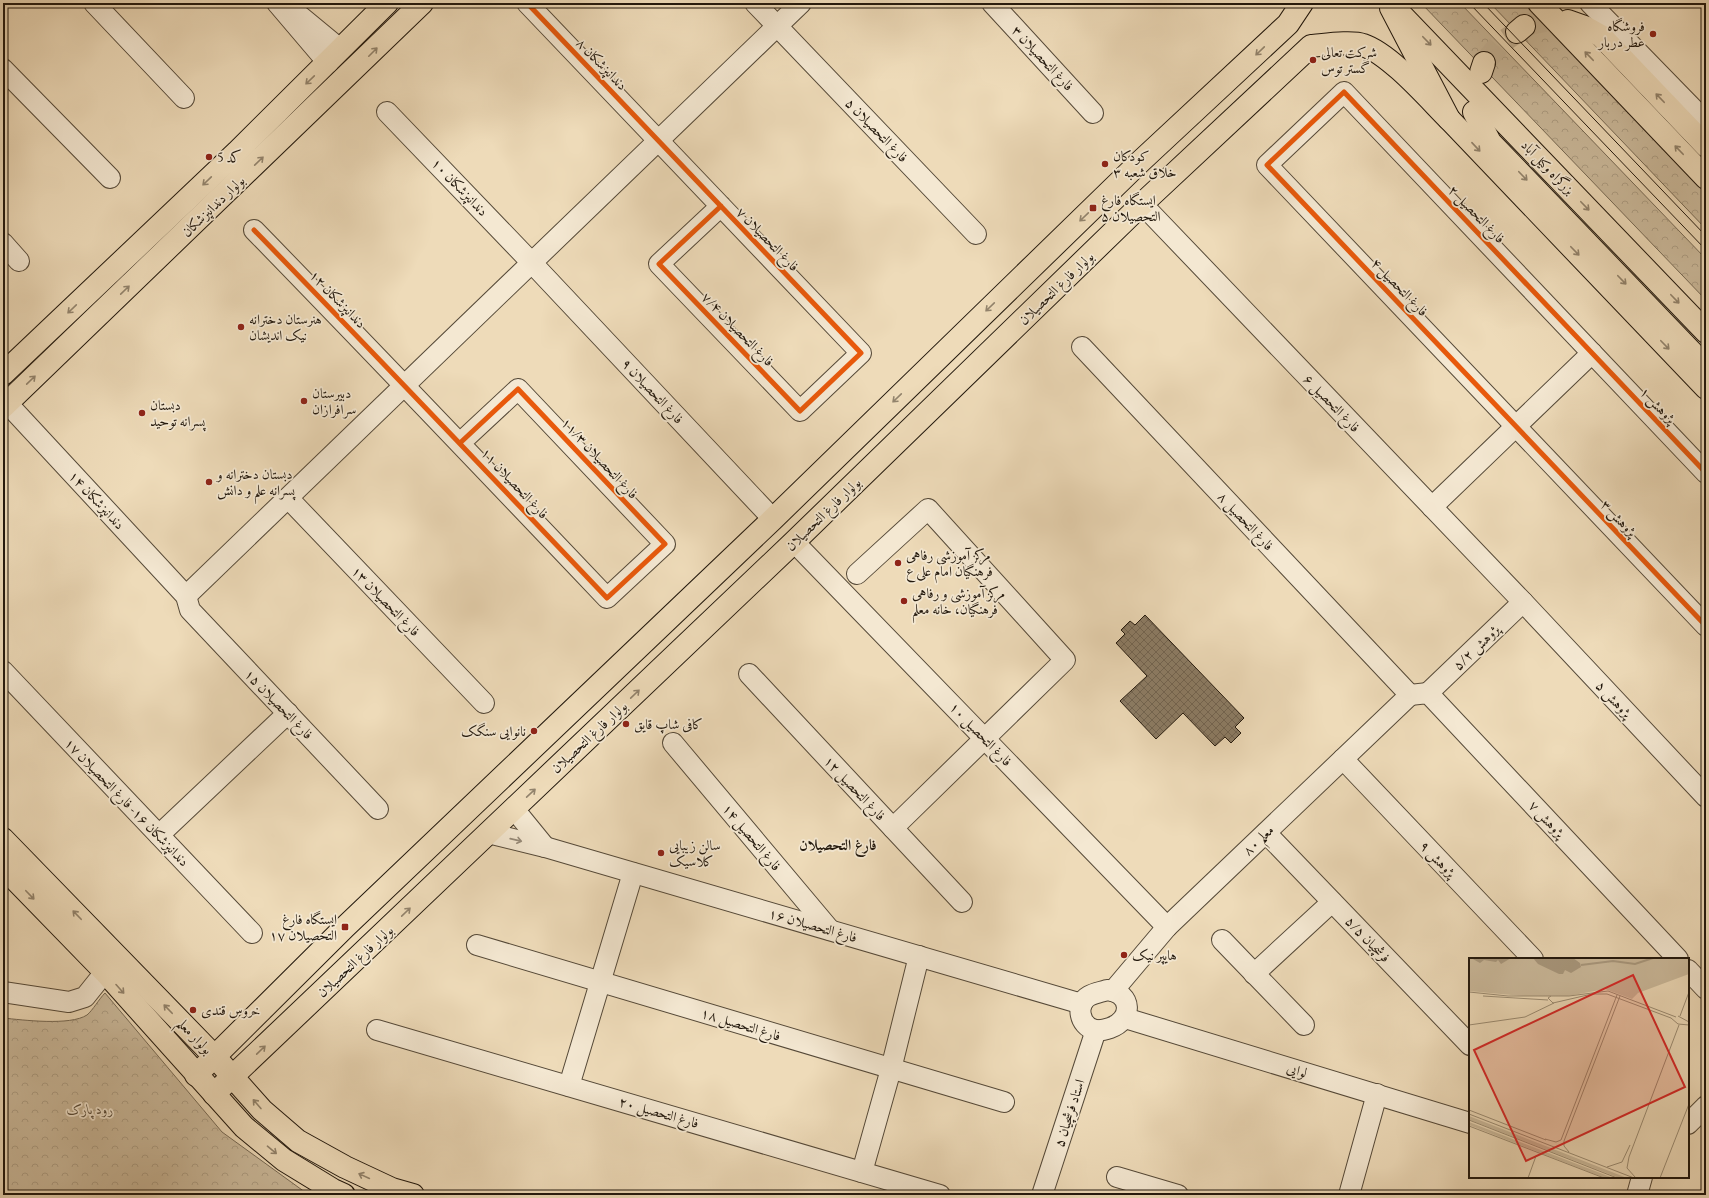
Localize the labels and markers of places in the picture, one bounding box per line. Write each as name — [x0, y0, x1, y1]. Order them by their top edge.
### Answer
place label: فروشگاه عطر دربار — [1597, 17, 1645, 51]
marker: فروشگاه عطر دربار — [1648, 29, 1658, 39]
place label: شرکت تعالی گستر توس — [1321, 43, 1377, 77]
marker: شرکت تعالی گستر توس — [1308, 55, 1318, 65]
place label: کودکان خلاق شعبه ۳ — [1113, 147, 1176, 181]
place label: کد 5 — [217, 148, 242, 166]
marker: کد 5 — [204, 152, 214, 162]
marker: کودکان خلاق شعبه ۳ — [1100, 159, 1110, 169]
place label: ایستگاه فارغ التحصیلان ۵ — [1101, 191, 1161, 225]
marker: ایستگاه فارغ التحصیلان ۵ — [1088, 203, 1098, 213]
place label: هنرستان دخترانه نیک اندیشان — [249, 310, 322, 344]
marker: هنرستان دخترانه نیک اندیشان — [236, 322, 246, 332]
place label: دبیرستان سرافرازان — [312, 384, 356, 419]
place label: دبستان پسرانه توحید — [150, 396, 206, 432]
marker: دبیرستان سرافرازان — [299, 396, 309, 406]
marker: دبستان پسرانه توحید — [137, 408, 147, 418]
place label: دبستان دخترانه و پسرانه علم و دانش — [215, 465, 296, 505]
marker: دبستان دخترانه و پسرانه علم و دانش — [204, 477, 214, 487]
place label: مرکز آموزشی رفاهی فرهنگیان امام علی ع — [906, 546, 993, 584]
marker: مرکز آموزشی رفاهی فرهنگیان امام علی ع — [893, 558, 903, 568]
place label: مرکز آموزشی و رفاهی فرهنگیان، خانه معلم — [912, 584, 1005, 624]
marker: مرکز آموزشی و رفاهی فرهنگیان، خانه معلم — [899, 596, 909, 606]
place label: کافی شاپ قایق — [634, 715, 703, 734]
marker: کافی شاپ قایق — [621, 719, 631, 729]
place label: نانوایی سنگک — [461, 722, 526, 741]
marker: نانوایی سنگک — [529, 726, 539, 736]
place label: سالن زیبایی کلاسیک — [669, 836, 721, 870]
marker: سالن زیبایی کلاسیک — [656, 848, 666, 858]
place label: ایستگاه فارغ التحصیلان ۱۷ — [269, 910, 337, 944]
marker: ایستگاه فارغ التحصیلان ۱۷ — [340, 922, 350, 932]
place label: هایپر نیک — [1132, 946, 1177, 965]
marker: هایپر نیک — [1119, 950, 1129, 960]
place label: خروس قندی — [201, 1001, 260, 1019]
marker: خروس قندی — [188, 1005, 198, 1015]

